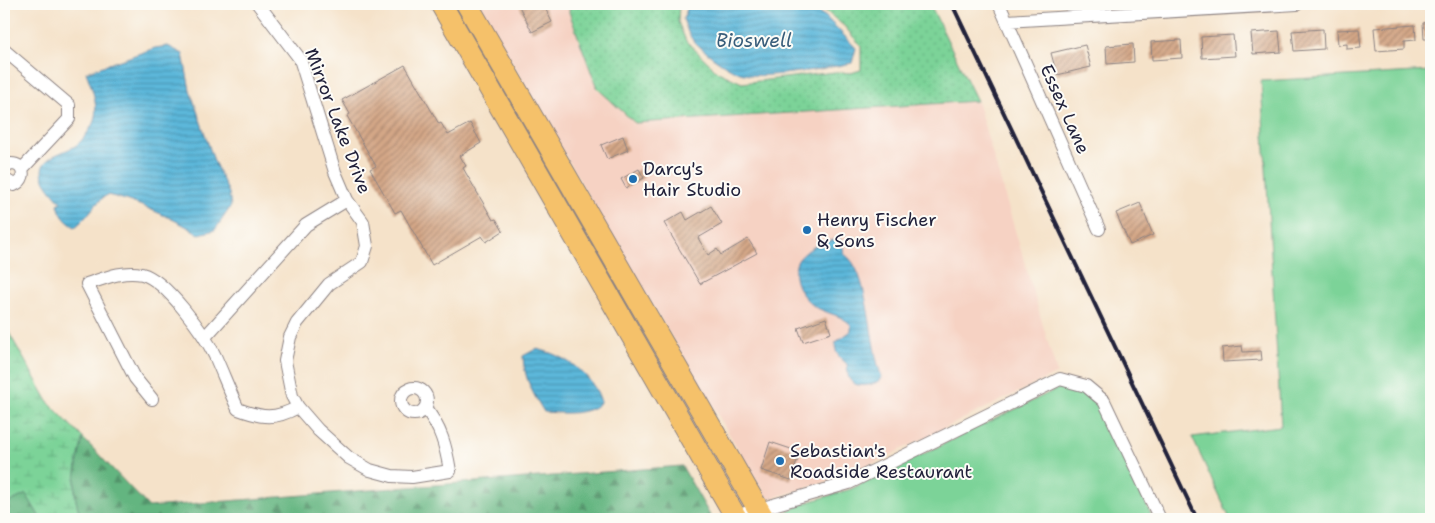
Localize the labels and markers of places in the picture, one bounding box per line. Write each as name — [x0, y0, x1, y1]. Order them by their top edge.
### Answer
place label: Darcy's Hair Studio — [643, 157, 741, 202]
marker: Darcy's Hair Studio — [627, 173, 639, 185]
place label: Henry Fischer & Sons — [817, 208, 937, 253]
marker: Henry Fischer & Sons — [801, 224, 813, 236]
place label: Sebastian's Roadside Restaurant — [790, 439, 973, 484]
marker: Sebastian's Roadside Restaurant — [774, 455, 786, 467]

